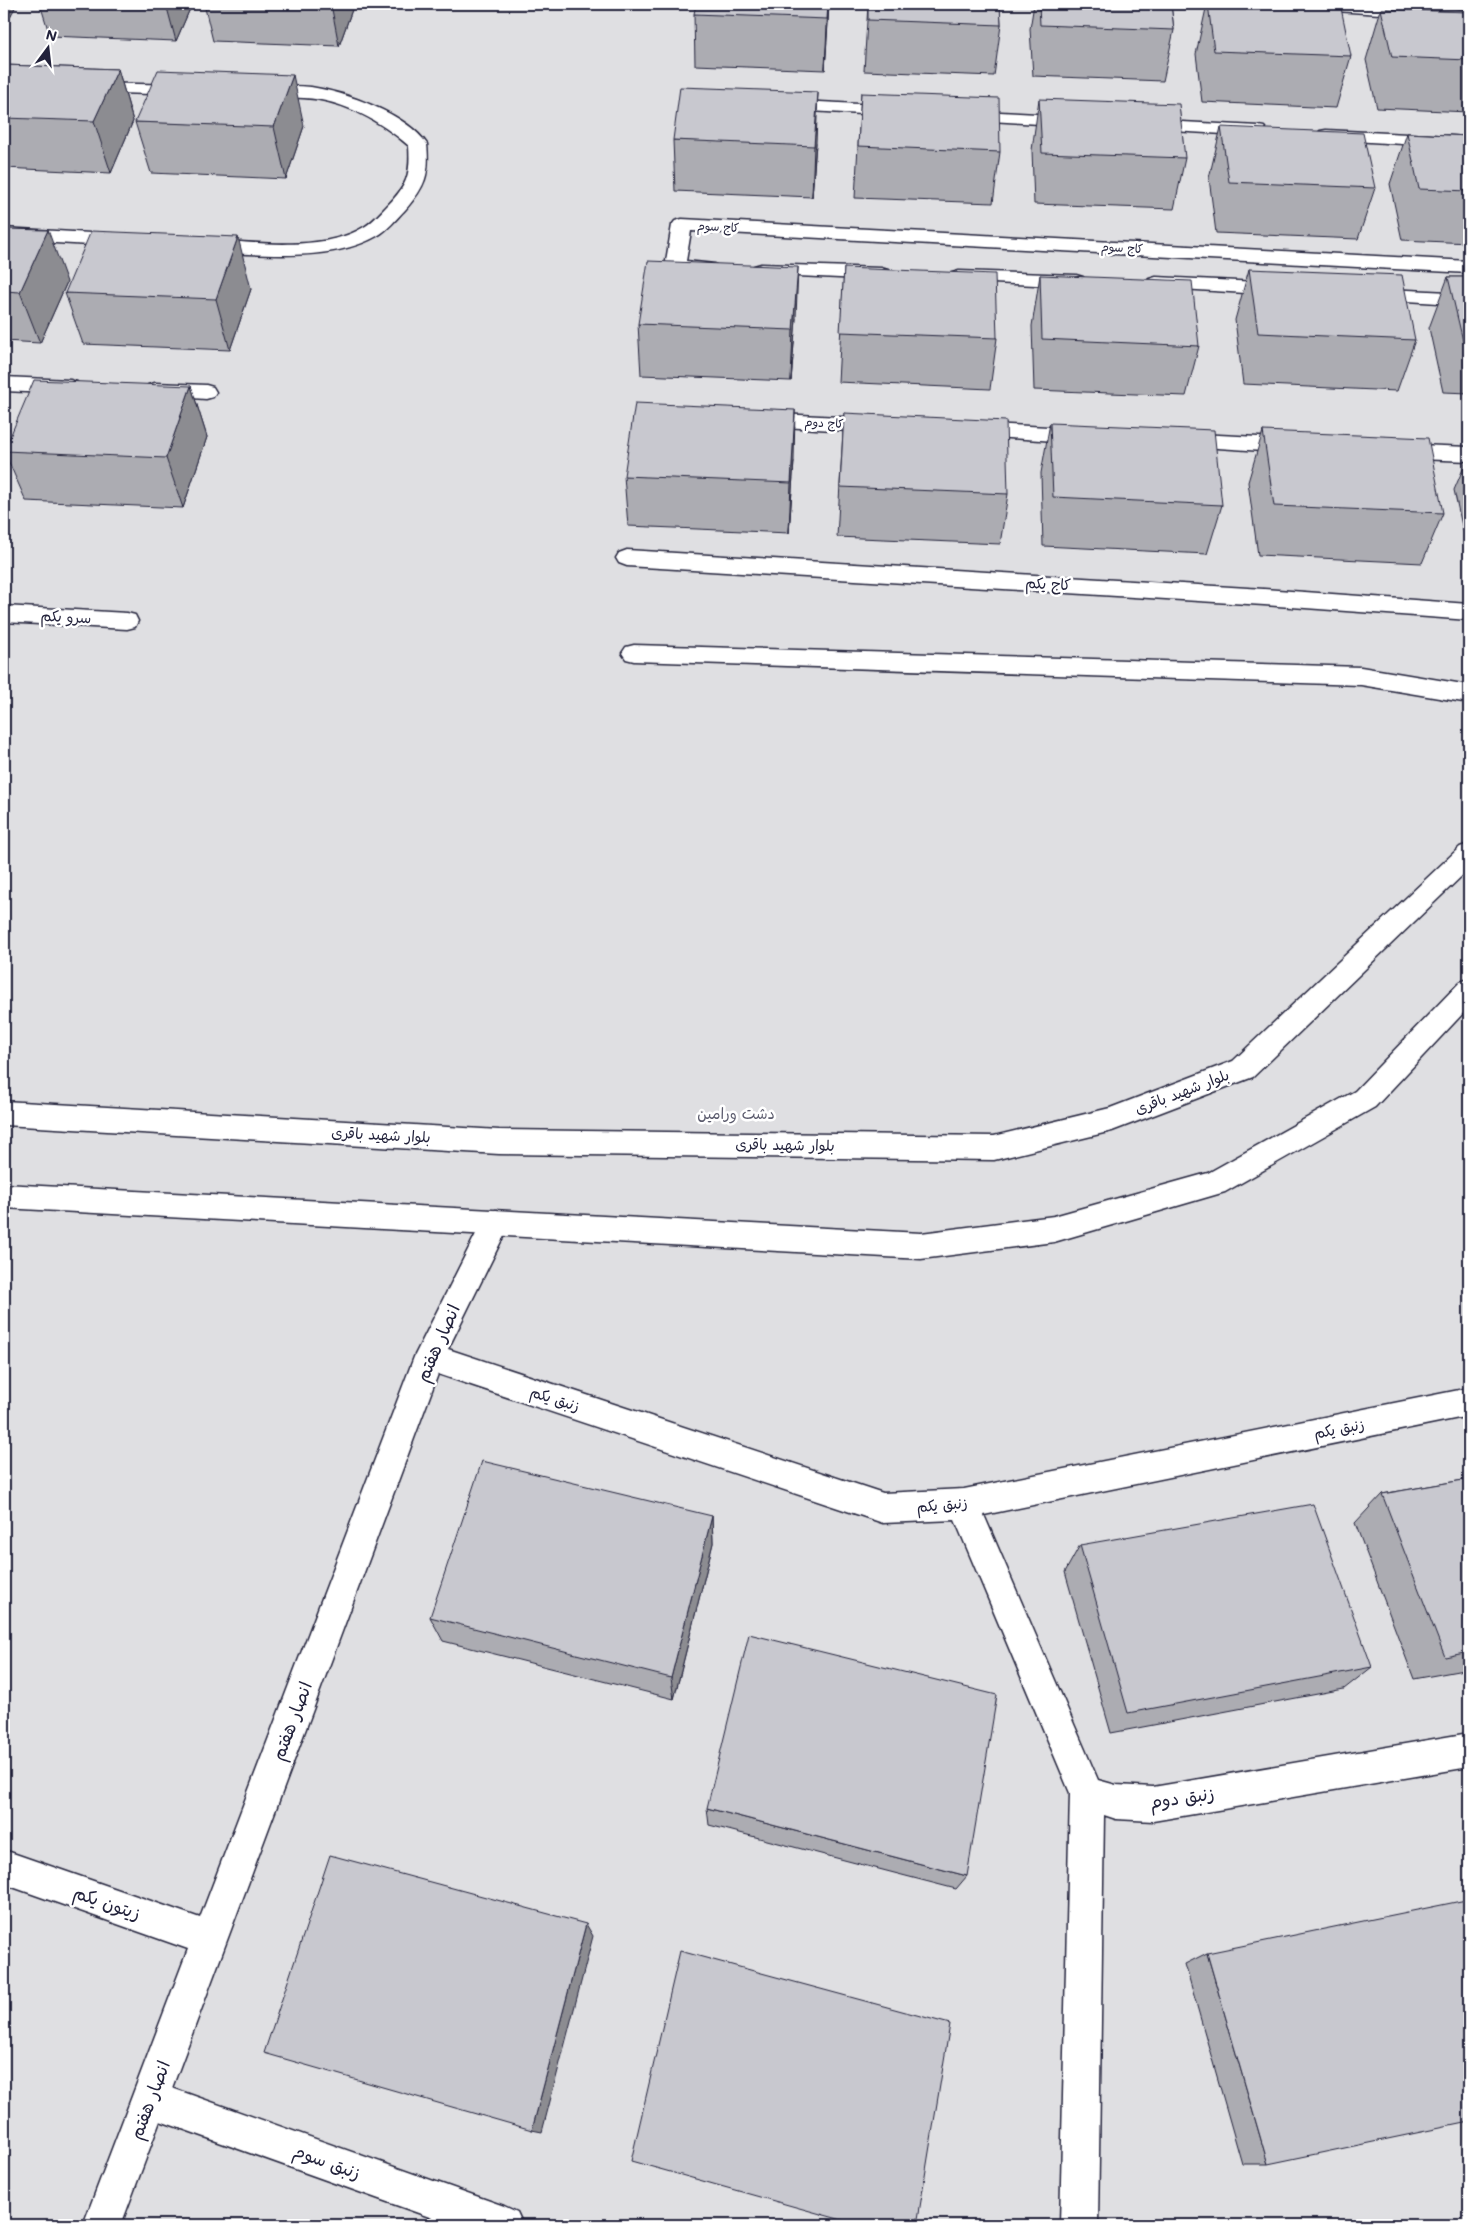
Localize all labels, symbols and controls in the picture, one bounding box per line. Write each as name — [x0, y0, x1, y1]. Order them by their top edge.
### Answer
north arrow — [22, 22, 72, 72]
text: N — [44, 24, 59, 46]
street label: کاج سوم — [696, 217, 740, 237]
street label: کاج سوم — [1100, 238, 1144, 258]
street label: کاج دوم — [804, 413, 844, 433]
street label: کاج یکم — [1025, 572, 1071, 597]
street label: سرو یکم — [40, 605, 92, 630]
street label: بلوار شهید باقری — [1132, 1064, 1232, 1118]
park label: دشت ورامین — [697, 1103, 775, 1124]
street label: بلوار شهید باقری — [331, 1121, 431, 1147]
street label: بلوار شهید باقری — [735, 1133, 835, 1155]
street label: انصار هفتم — [409, 1300, 468, 1387]
street label: زنبق یکم — [527, 1381, 583, 1418]
street label: زنبق یکم — [1312, 1413, 1366, 1446]
street label: زنبق یکم — [916, 1492, 968, 1519]
street label: انصار هفتم — [265, 1678, 320, 1765]
street label: زنبق دوم — [1148, 1781, 1216, 1816]
street label: زیتون یکم — [70, 1879, 144, 1928]
street label: انصار هفتم — [123, 2057, 178, 2144]
street label: زنبق سوم — [289, 2138, 364, 2187]

